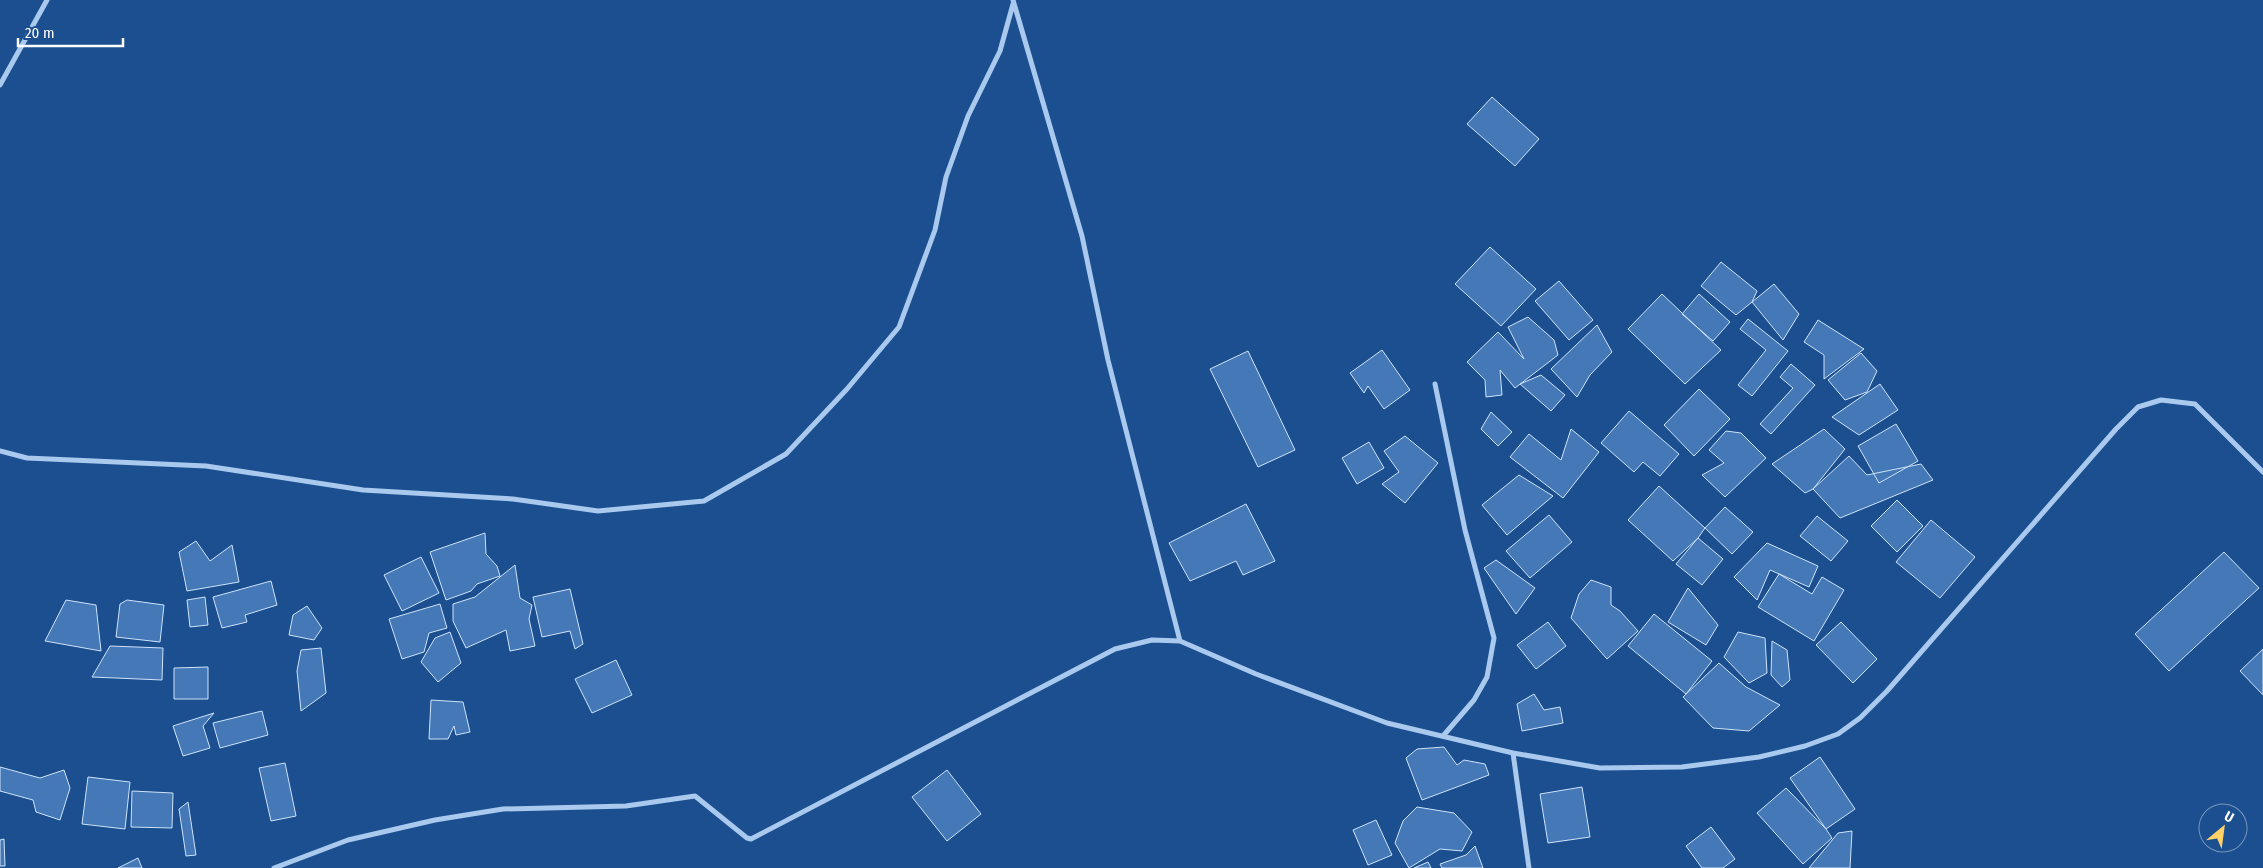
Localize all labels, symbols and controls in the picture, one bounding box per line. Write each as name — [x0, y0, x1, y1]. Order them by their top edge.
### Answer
scale bar — [18, 15, 122, 47]
text: 20 m — [25, 24, 55, 42]
north arrow — [2198, 803, 2248, 853]
text: U — [2221, 808, 2237, 826]

